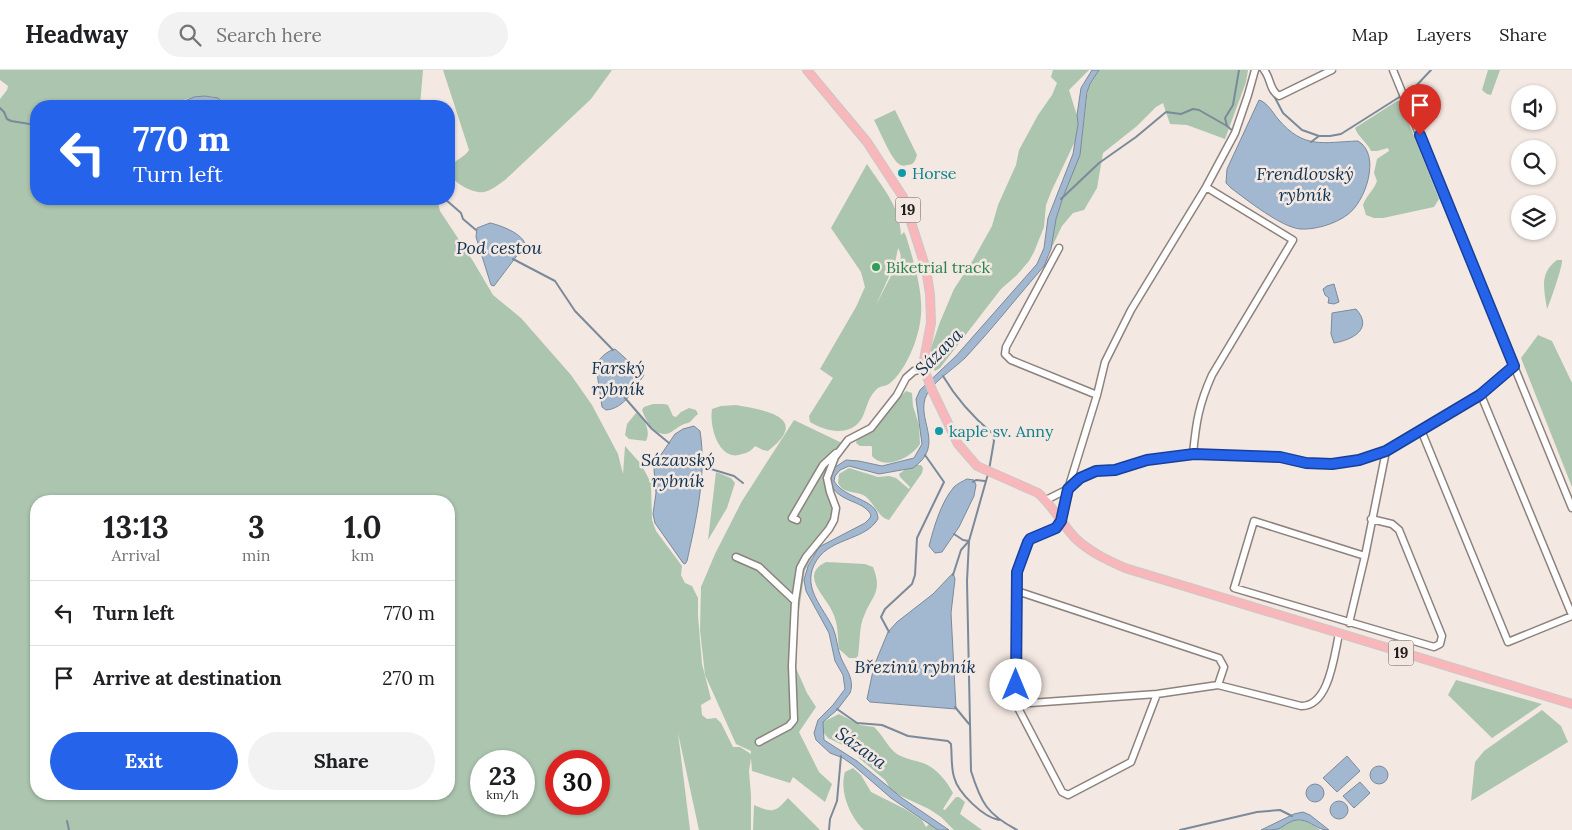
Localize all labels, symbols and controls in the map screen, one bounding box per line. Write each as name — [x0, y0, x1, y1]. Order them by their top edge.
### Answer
search box — [158, 12, 508, 57]
text: Headway — [25, 19, 128, 50]
icon: search — [176, 21, 204, 49]
text: Search here — [216, 23, 322, 47]
text: Map — [1352, 23, 1388, 46]
text: Layers — [1416, 23, 1471, 46]
text: Share — [1499, 23, 1547, 46]
pin — [1399, 84, 1441, 135]
map controls — [1511, 85, 1556, 240]
button: sound — [1511, 85, 1556, 130]
icon: arrive — [1406, 91, 1434, 119]
text: 770 m — [133, 116, 230, 161]
icon: left — [50, 120, 115, 185]
button: search — [1511, 140, 1556, 185]
text: Turn left — [133, 160, 223, 188]
water label: Frendlovský rybník — [1256, 162, 1354, 206]
place label: Horse — [912, 163, 957, 183]
marker: Horse — [896, 167, 908, 179]
button: layers — [1511, 195, 1556, 240]
road number: 19 — [896, 198, 920, 222]
water label: Pod cestou — [456, 236, 542, 259]
place label: Biketrial track — [886, 257, 991, 277]
marker: Biketrial track — [870, 261, 882, 273]
water label: Sázava — [910, 323, 967, 380]
water label: Farský rybník — [591, 356, 645, 400]
place label: kaple sv. Anny — [949, 421, 1054, 441]
marker: kaple sv. Anny — [933, 425, 945, 437]
water label: Sázavský rybník — [641, 448, 715, 492]
text: 13:13 — [103, 508, 169, 546]
text: 3 — [248, 508, 265, 546]
text: 1.0 — [344, 508, 382, 546]
text: Arrival — [112, 545, 160, 565]
text: min — [242, 545, 271, 565]
text: km — [351, 545, 374, 565]
icon: left — [50, 599, 78, 627]
text: Turn left — [93, 601, 174, 625]
text: 770 m — [384, 601, 435, 625]
road number: 19 — [1388, 640, 1414, 666]
water label: Březinů rybník — [854, 655, 976, 678]
position arrow — [989, 658, 1041, 710]
icon: arrive — [50, 664, 78, 692]
text: Arrive at destination — [93, 666, 282, 690]
text: 270 m — [382, 666, 435, 690]
water label: Sázava — [831, 721, 892, 774]
button: Exit — [50, 732, 238, 790]
button: Share — [248, 732, 435, 790]
speed limit sign: 30 — [545, 750, 610, 815]
text: 23 — [489, 760, 516, 792]
text: km/h — [486, 787, 519, 802]

